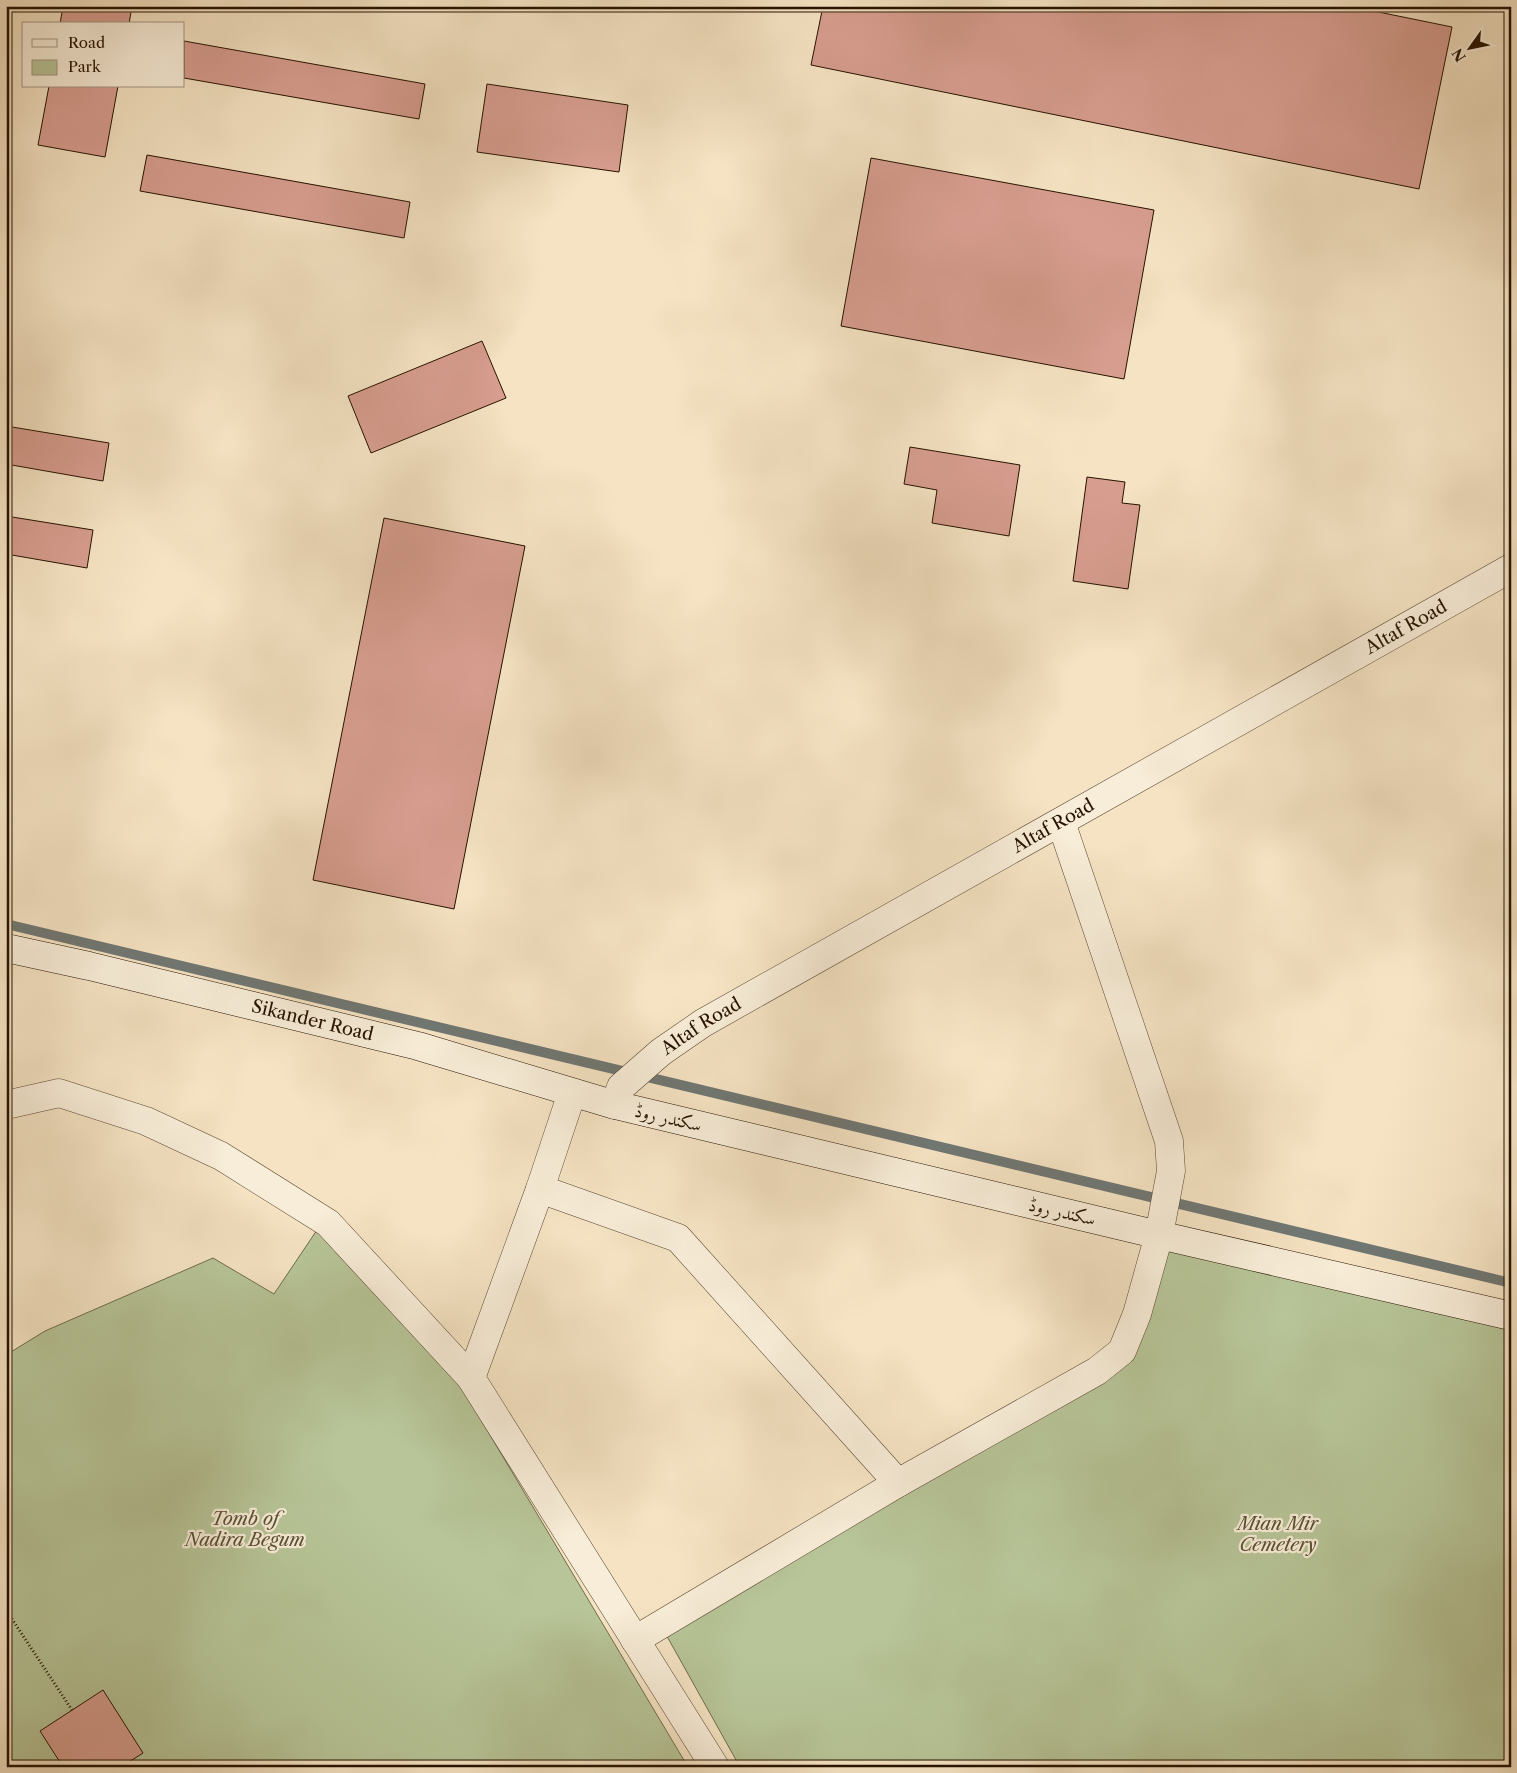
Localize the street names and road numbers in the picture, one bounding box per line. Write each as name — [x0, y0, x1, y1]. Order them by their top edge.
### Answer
street label: Altaf Road — [1360, 595, 1451, 659]
street label: Altaf Road — [1007, 794, 1098, 858]
street label: Altaf Road — [656, 993, 745, 1060]
street label: Sikander Road — [249, 995, 376, 1046]
street label: سکندر روڈ — [632, 1100, 704, 1136]
street label: سکندر روڈ — [1026, 1194, 1098, 1230]

